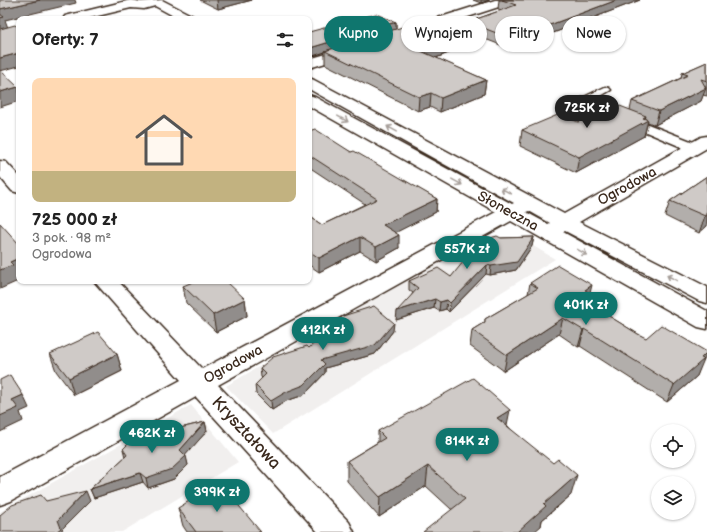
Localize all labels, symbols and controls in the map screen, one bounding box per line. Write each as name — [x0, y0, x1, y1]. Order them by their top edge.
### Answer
chip: Kupno — [324, 16, 393, 52]
chip: Wynajem — [401, 16, 487, 52]
chip: Filtry — [495, 16, 554, 52]
chip: Nowe — [562, 16, 626, 52]
icon: filters — [274, 29, 296, 51]
text: Oferty: 7 — [32, 30, 99, 50]
pin: 725K zł — [550, 95, 624, 129]
text: 725K zł — [564, 100, 610, 116]
icon: home — [128, 104, 200, 176]
one-way arrow — [337, 116, 349, 124]
one-way arrow — [386, 124, 398, 132]
street label: Ogrodowa — [595, 163, 659, 209]
one-way arrow — [451, 179, 463, 187]
one-way arrow — [501, 186, 513, 194]
street label: Słoneczna — [475, 187, 541, 235]
text: 725 000 zł — [32, 210, 117, 230]
text: 3 pok. · 98 m² — [32, 230, 111, 246]
pin: 557K zł — [430, 236, 504, 270]
text: 557K zł — [444, 241, 490, 257]
text: Ogrodowa — [32, 246, 92, 262]
one-way arrow — [576, 249, 588, 256]
one-way arrow — [667, 274, 679, 281]
pin: 401K zł — [549, 292, 623, 326]
text: 401K zł — [564, 297, 608, 313]
pin: 412K zł — [286, 317, 360, 351]
text: 412K zł — [301, 322, 345, 338]
street label: Ogrodowa — [201, 341, 265, 387]
street label: Kryształowa — [207, 393, 285, 473]
pin: 462K zł — [115, 420, 189, 454]
map controls — [651, 424, 695, 520]
button: locate — [651, 424, 695, 468]
text: 462K zł — [128, 425, 176, 441]
pin: 814K zł — [430, 428, 504, 462]
text: 814K zł — [445, 433, 489, 449]
button: layers — [651, 476, 695, 520]
pin: 399K zł — [180, 479, 254, 513]
text: 399K zł — [194, 484, 240, 500]

